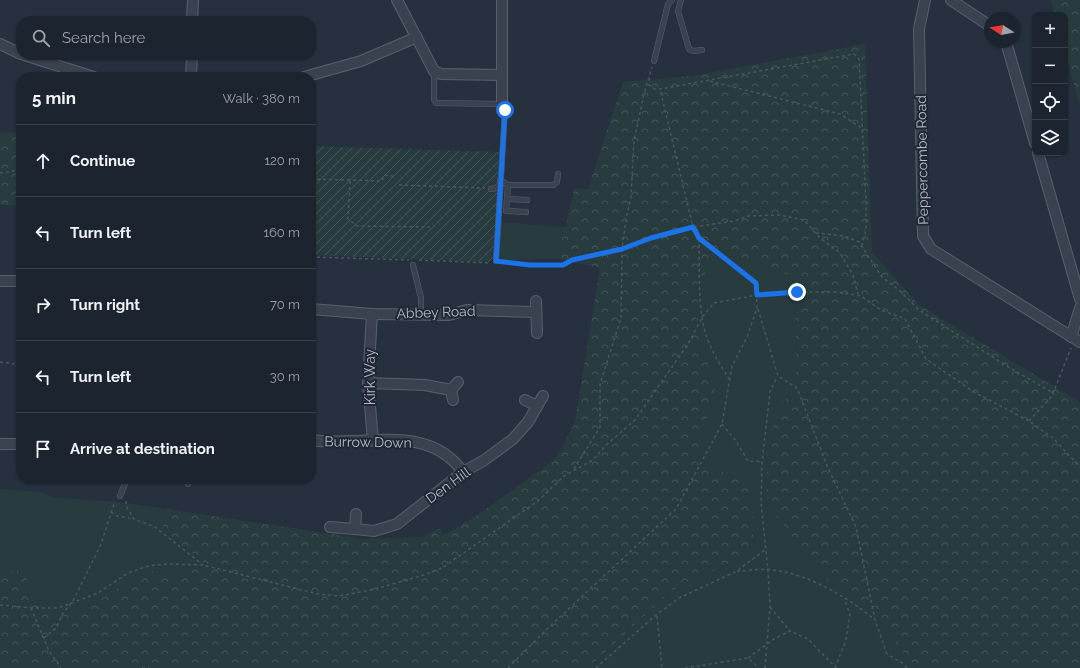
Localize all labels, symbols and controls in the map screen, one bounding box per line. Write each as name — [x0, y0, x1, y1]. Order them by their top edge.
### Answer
north arrow — [984, 12, 1020, 48]
map controls — [1032, 12, 1068, 156]
button: + — [1032, 12, 1068, 48]
search box — [16, 16, 316, 60]
icon: search — [30, 27, 52, 49]
text: Search here — [62, 29, 145, 47]
button: − — [1032, 48, 1068, 84]
button: locate — [1032, 84, 1068, 120]
text: 5 min — [32, 88, 76, 108]
text: Walk · 380 m — [223, 91, 300, 106]
street label: Peppercombe Road — [913, 95, 931, 225]
route start — [496, 101, 514, 119]
button: layers — [1032, 120, 1068, 156]
icon: ahead — [32, 150, 54, 172]
text: Continue — [70, 152, 135, 170]
text: 120 m — [264, 153, 300, 168]
icon: left — [32, 222, 54, 244]
text: Turn left — [70, 224, 131, 242]
text: 160 m — [263, 225, 300, 240]
route end — [788, 283, 806, 301]
icon: right — [32, 294, 54, 316]
text: Turn right — [70, 296, 140, 314]
text: 70 m — [270, 297, 300, 312]
street label: Abbey Road — [396, 303, 476, 321]
street label: Kirk Way — [362, 348, 378, 405]
icon: left — [32, 366, 54, 388]
text: Turn left — [70, 368, 131, 386]
text: 30 m — [270, 369, 300, 384]
street label: Burrow Down — [324, 433, 412, 451]
icon: arrive — [32, 438, 54, 460]
text: Arrive at destination — [70, 440, 215, 458]
street label: Den Hill — [423, 463, 473, 506]

